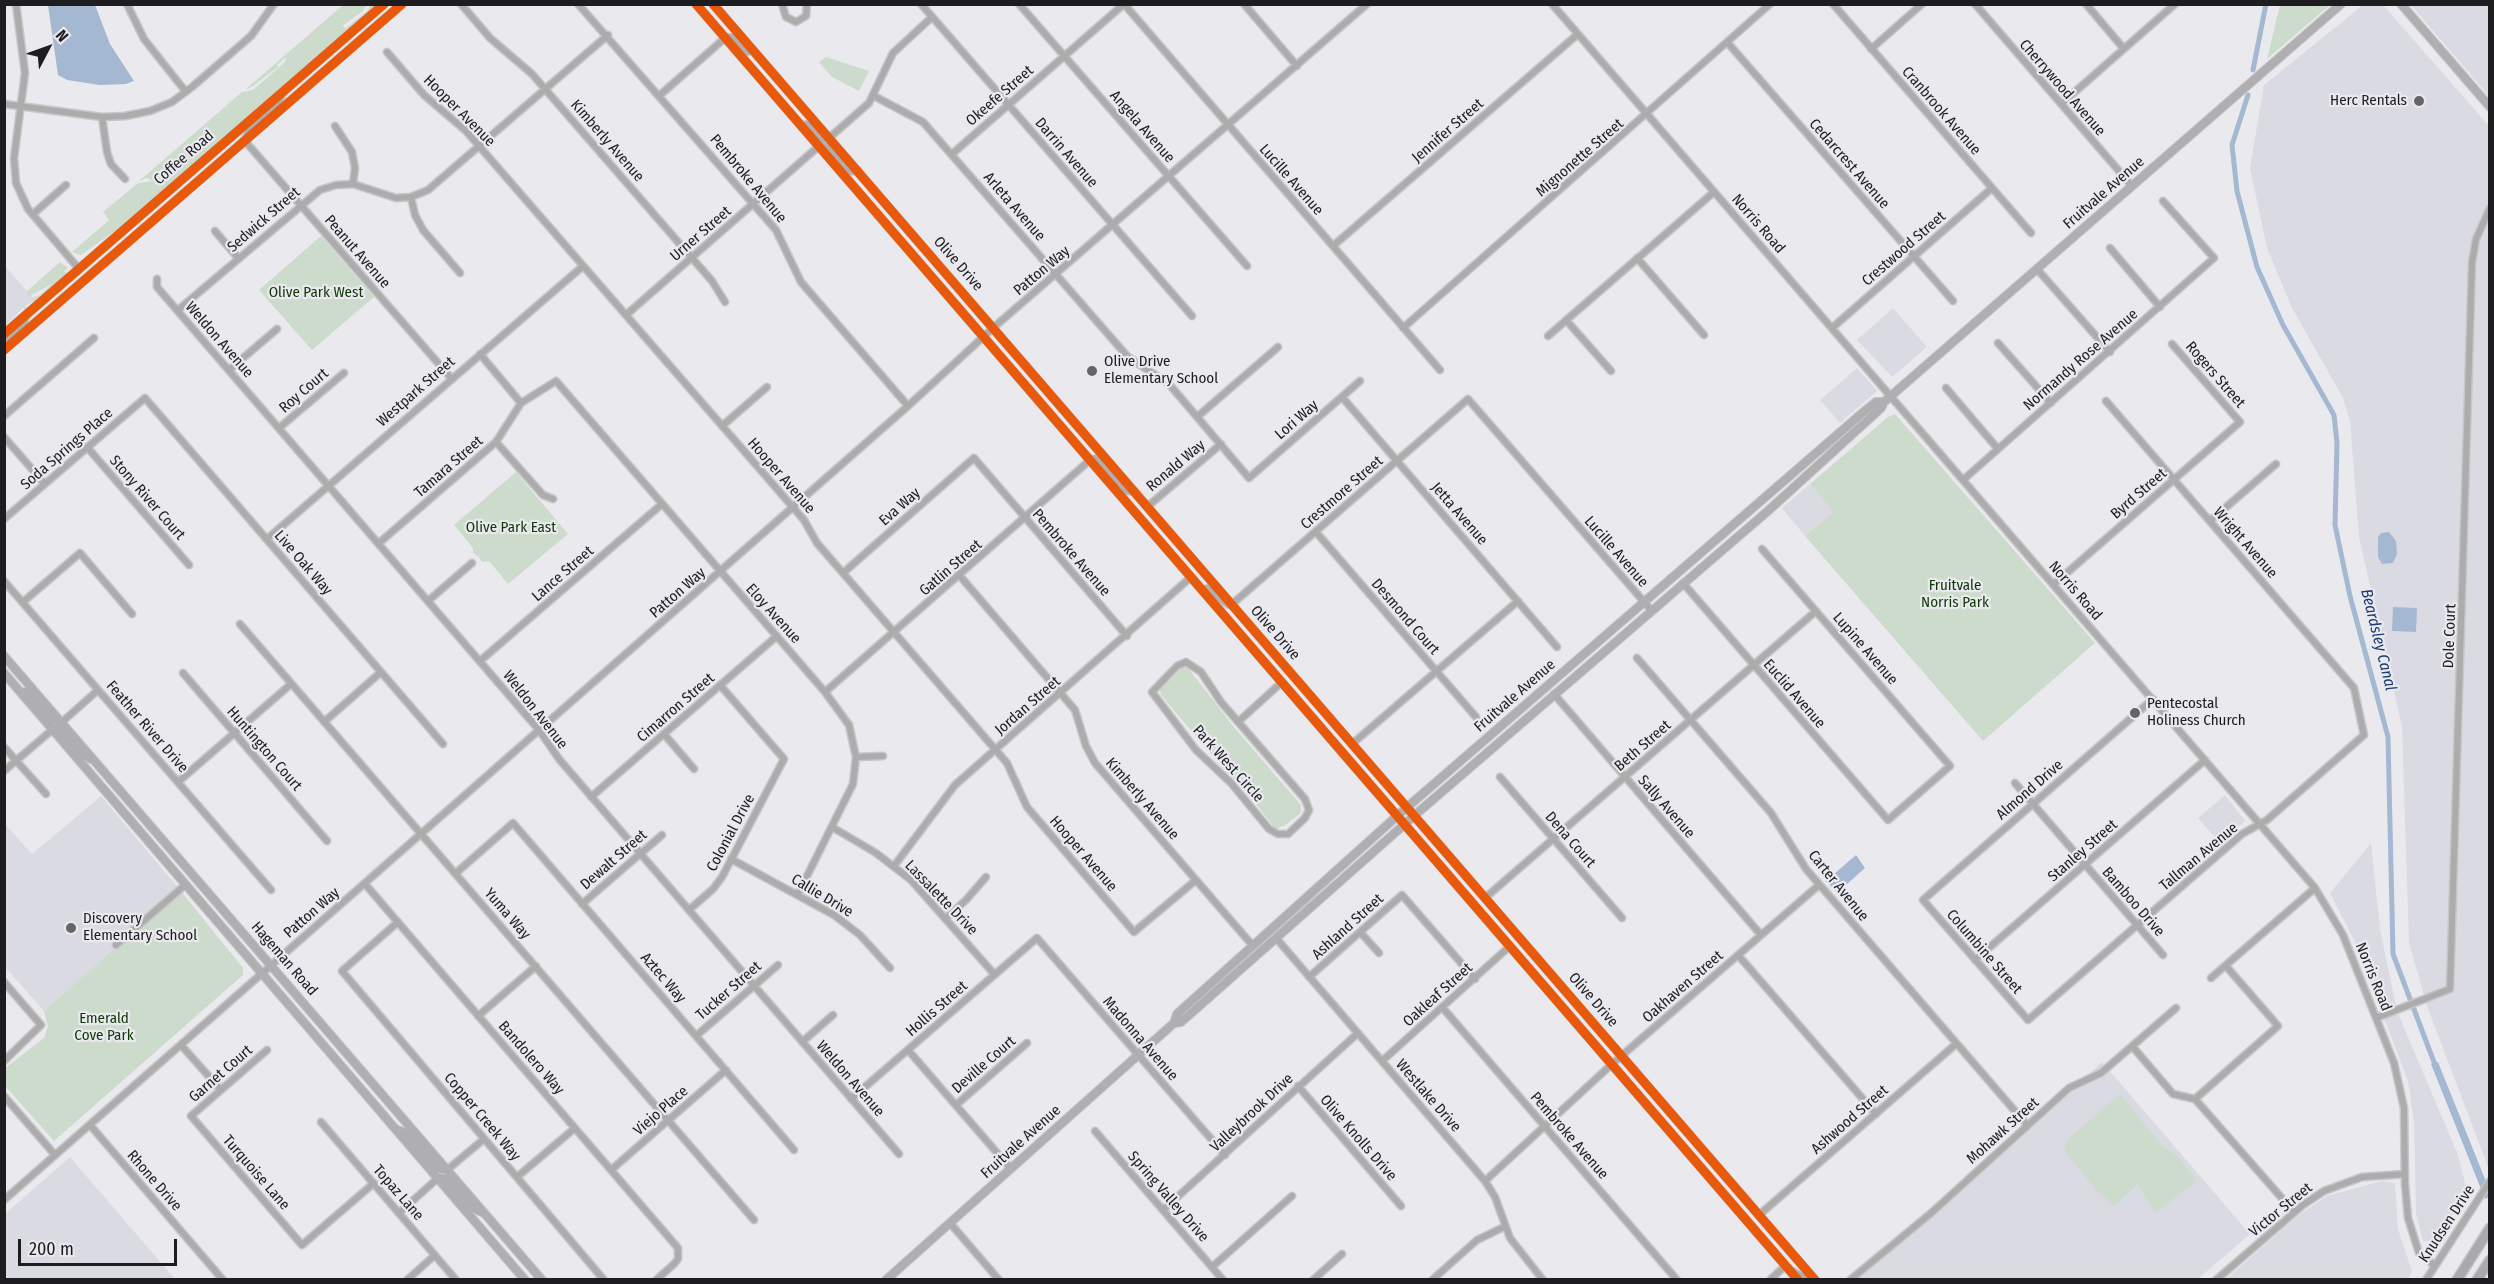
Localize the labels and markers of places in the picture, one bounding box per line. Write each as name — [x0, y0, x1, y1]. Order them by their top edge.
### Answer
place label: Herc Rentals — [2330, 92, 2407, 110]
marker: Herc Rentals — [2412, 94, 2426, 108]
place label: Olive Drive Elementary School — [1104, 353, 1218, 388]
marker: Olive Drive Elementary School — [1085, 364, 1099, 378]
place label: Pentecostal Holiness Church — [2147, 695, 2246, 730]
marker: Pentecostal Holiness Church — [2128, 706, 2142, 720]
place label: Discovery Elementary School — [83, 910, 197, 945]
marker: Discovery Elementary School — [64, 921, 78, 935]

